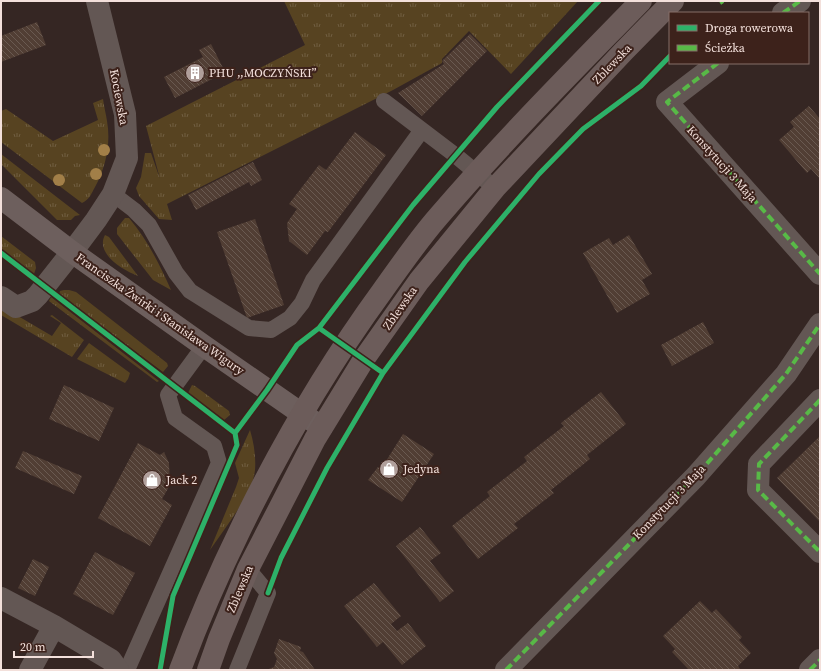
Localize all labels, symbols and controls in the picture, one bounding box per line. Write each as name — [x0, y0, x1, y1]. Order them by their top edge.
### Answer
legend — [669, 12, 809, 64]
text: Droga rowerowa — [705, 20, 794, 36]
street label: Zblewska — [589, 40, 636, 87]
text: Ścieżka — [705, 40, 746, 56]
building icon: PHU ,,MOCZYŃSKI” — [184, 62, 206, 84]
place label: PHU ,,MOCZYŃSKI” — [209, 65, 317, 81]
street label: Kociewska — [106, 68, 132, 127]
street label: Konstytucji 3 Maja — [683, 122, 761, 207]
street label: Franciszka Żwirki i Stanisława Wigury — [73, 250, 248, 379]
street label: Zblewska — [379, 282, 421, 333]
shop icon: Jedyna — [378, 458, 400, 480]
street label: Konstytucji 3 Maja — [629, 460, 709, 543]
place label: Jedyna — [402, 461, 440, 477]
shop icon: Jack 2 — [141, 469, 163, 491]
place label: Jack 2 — [165, 472, 197, 488]
street label: Zblewska — [223, 562, 257, 615]
scale bar — [14, 633, 93, 659]
text: 20 m — [20, 639, 46, 655]

